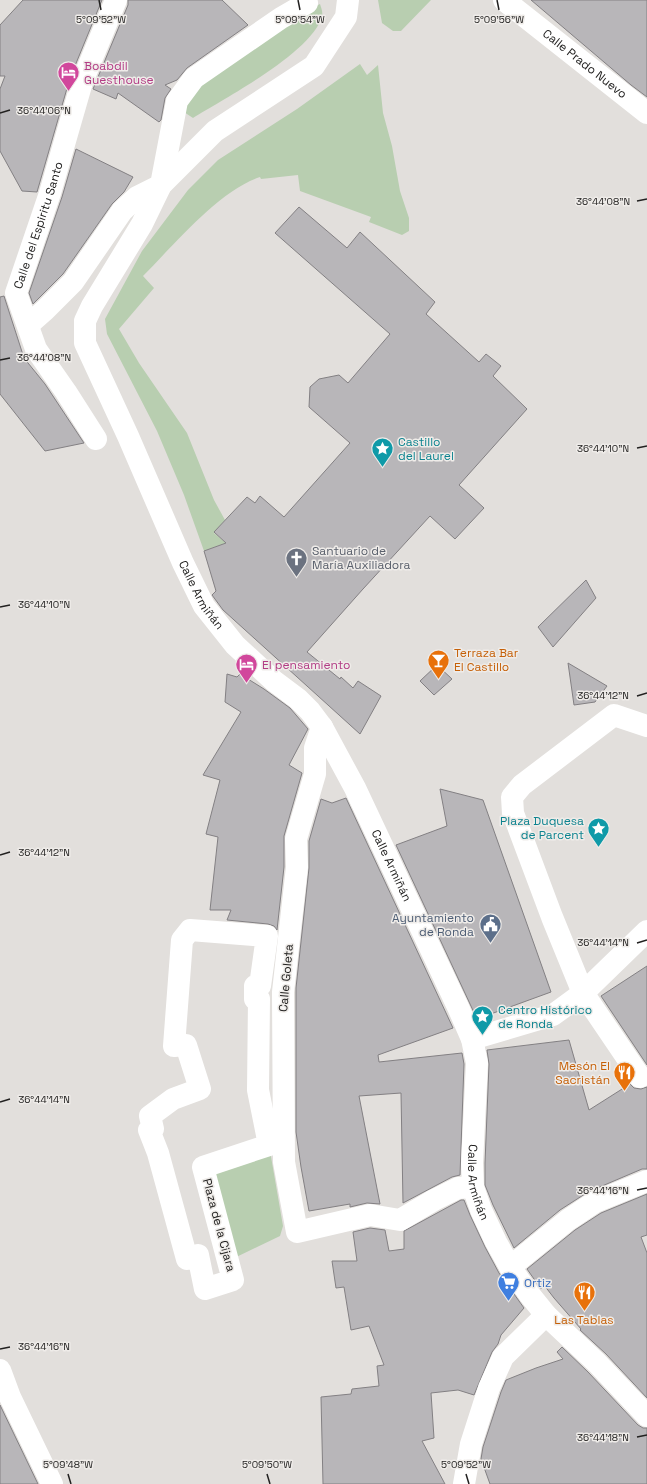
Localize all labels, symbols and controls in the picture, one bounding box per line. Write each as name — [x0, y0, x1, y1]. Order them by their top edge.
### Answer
text: 5°09'52"W — [76, 13, 126, 26]
text: 5°09'54"W — [275, 13, 325, 26]
text: 5°09'56"W — [474, 13, 524, 26]
street label: Calle Prado Nuevo — [539, 26, 630, 102]
place label: Boabdil Guesthouse — [84, 58, 154, 88]
hotel icon: Boabdil Guesthouse — [55, 60, 81, 93]
text: 36°44'06"N — [17, 104, 71, 117]
street label: Calle del Espiritu Santo — [10, 160, 67, 291]
text: 36°44'08"N — [576, 195, 630, 208]
text: 36°44'08"N — [17, 351, 71, 364]
place label: Castillo del Laurel — [398, 434, 454, 464]
place icon: Castillo del Laurel — [370, 436, 396, 469]
text: 36°44'10"N — [577, 442, 629, 455]
place label: Santuario de María Auxiliadora — [312, 543, 411, 573]
church icon: Santuario de María Auxiliadora — [283, 545, 309, 578]
street label: Calle Armiñán — [175, 558, 227, 633]
text: 36°44'10"N — [18, 598, 70, 611]
place label: Terraza Bar El Castillo — [454, 645, 519, 675]
bar icon: Terraza Bar El Castillo — [425, 647, 451, 680]
hotel icon: El pensamiento — [234, 652, 260, 685]
place label: El pensamiento — [262, 657, 350, 673]
text: 36°44'12"N — [577, 689, 629, 702]
place label: Plaza Duquesa de Parcent — [500, 813, 584, 843]
place icon: Plaza Duquesa de Parcent — [586, 815, 612, 848]
street label: Calle Armiñán — [368, 827, 415, 904]
text: 36°44'12"N — [18, 846, 70, 859]
place label: Ayuntamiento de Ronda — [392, 910, 474, 940]
public building icon: Ayuntamiento de Ronda — [477, 912, 503, 945]
text: 36°44'14"N — [577, 936, 629, 949]
street label: Calle Goleta — [275, 943, 297, 1013]
place label: Centro Histórico de Ronda — [498, 1002, 592, 1032]
place icon: Centro Histórico de Ronda — [469, 1004, 495, 1037]
place label: Mesón El Sacristán — [555, 1058, 610, 1088]
restaurant icon: Mesón El Sacristán — [612, 1060, 638, 1093]
text: 36°44'14"N — [18, 1093, 70, 1106]
street label: Calle Armiñán — [464, 1144, 493, 1223]
street label: Plaza de la Cijara — [199, 1177, 239, 1273]
text: 36°44'16"N — [577, 1184, 629, 1197]
supermarket icon: Ortiz — [495, 1270, 521, 1303]
place label: Ortiz — [524, 1275, 551, 1291]
restaurant icon: Las Tablas — [571, 1280, 597, 1313]
place label: Las Tablas — [554, 1312, 614, 1328]
text: 36°44'16"N — [18, 1340, 70, 1353]
text: 36°44'18"N — [577, 1431, 629, 1444]
text: 5°09'48"W — [43, 1458, 93, 1471]
text: 5°09'50"W — [242, 1458, 292, 1471]
text: 5°09'52"W — [441, 1458, 491, 1471]

